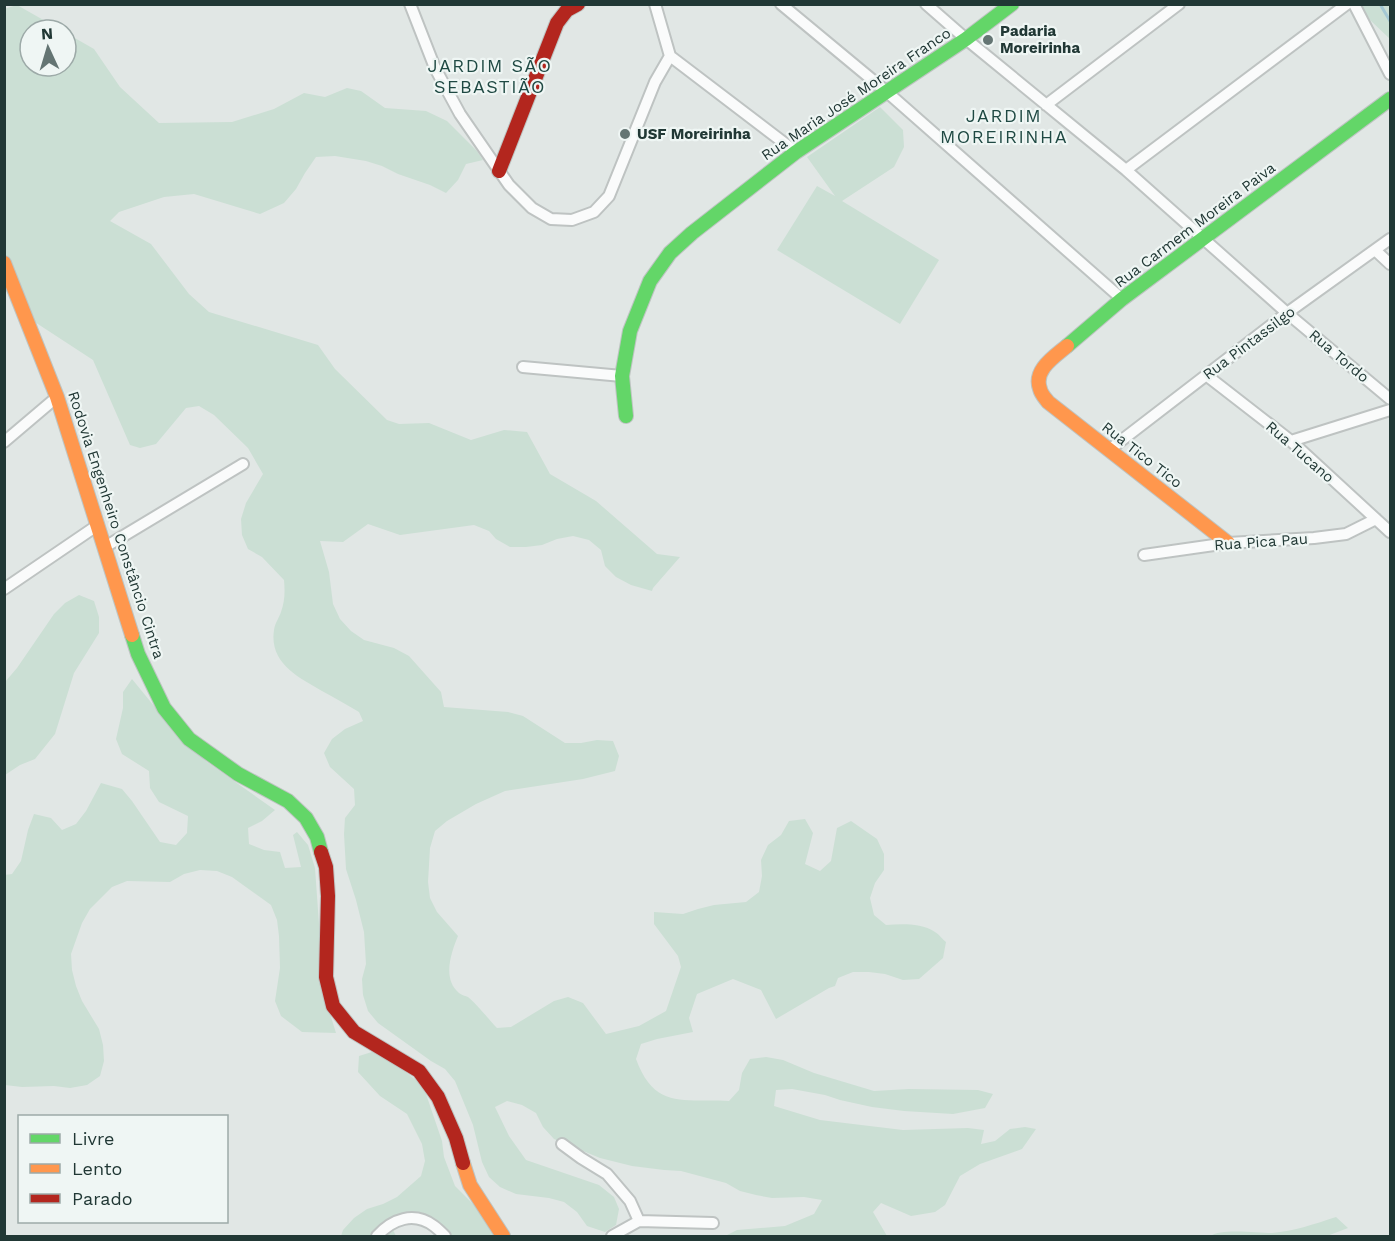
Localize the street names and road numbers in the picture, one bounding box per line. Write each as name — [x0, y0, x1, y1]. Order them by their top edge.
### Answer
street label: Rua Maria José Moreira Franco — [758, 24, 954, 164]
street label: Rua Carmem Moreira Paiva — [1111, 158, 1279, 291]
street label: Rua Pintassilgo — [1199, 302, 1299, 384]
street label: Rua Tordo — [1305, 326, 1373, 386]
street label: Rodovia Engenheiro Constâncio Cintra — [64, 389, 168, 661]
street label: Rua Tico Tico — [1098, 418, 1186, 492]
street label: Rua Tucano — [1262, 418, 1338, 486]
street label: Rua Pica Pau — [1213, 530, 1309, 554]

